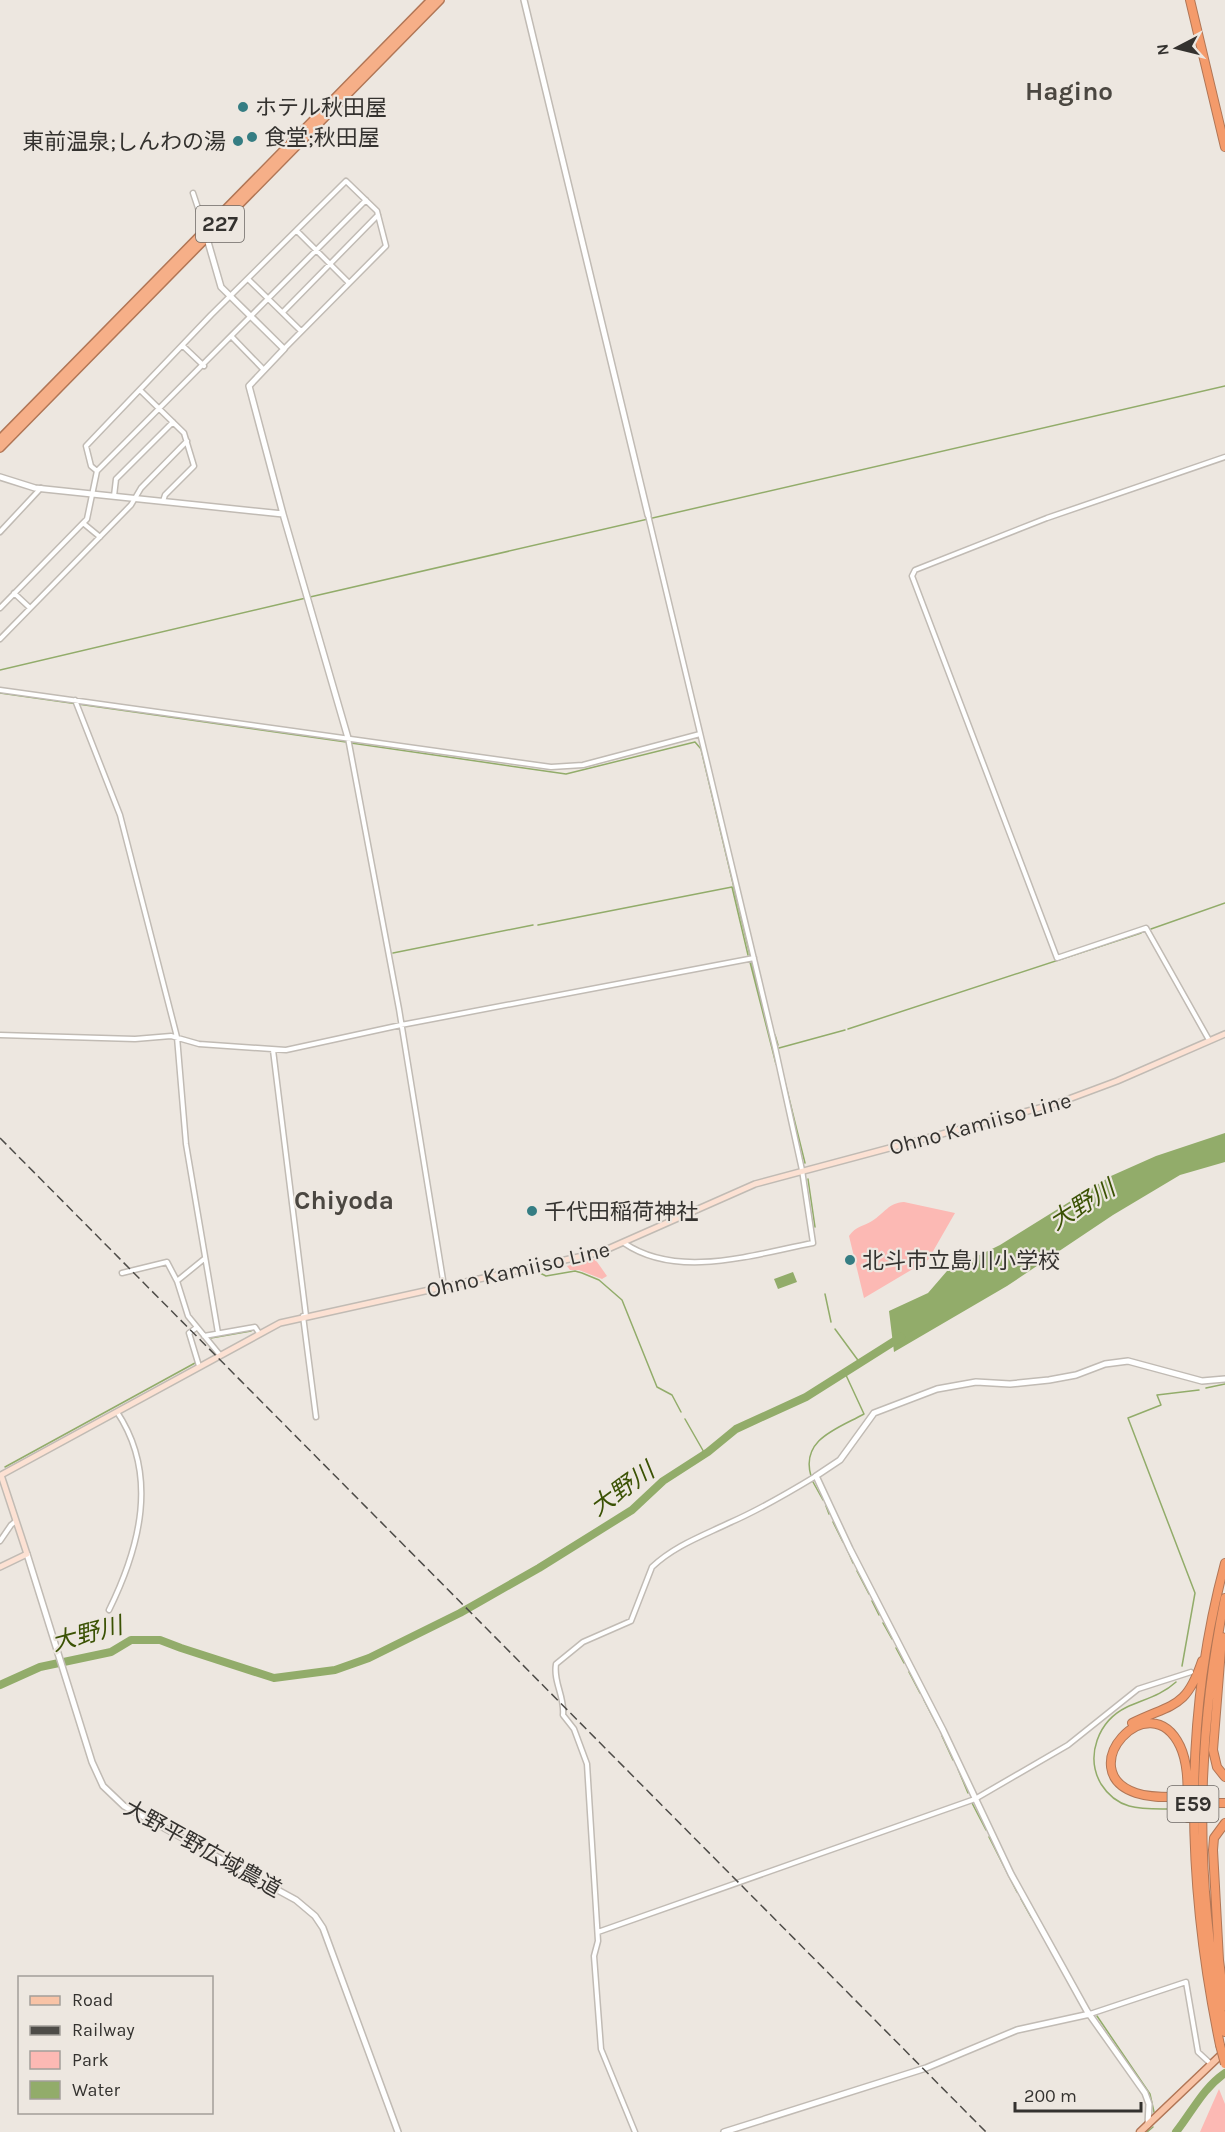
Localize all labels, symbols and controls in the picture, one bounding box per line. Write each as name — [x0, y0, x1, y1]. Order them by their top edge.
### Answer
north arrow — [1147, 18, 1207, 78]
text: N — [1152, 43, 1173, 57]
district label: Hagino — [1025, 76, 1113, 107]
place label: ホテル秋田屋 — [255, 95, 387, 121]
marker: ホテル秋田屋 — [236, 100, 250, 114]
place label: 食堂;秋田屋 — [264, 125, 380, 151]
place label: 東前温泉;しんわの湯 — [22, 129, 226, 155]
marker: 食堂;秋田屋 — [245, 130, 259, 144]
marker: 東前温泉;しんわの湯 — [231, 134, 245, 148]
road number: 227 — [196, 206, 244, 242]
street label: Ohno Kamiiso Line — [886, 1087, 1074, 1161]
water label: 大野川 — [1044, 1172, 1122, 1236]
district label: Chiyoda — [294, 1185, 394, 1216]
place label: 千代田稲荷神社 — [544, 1199, 698, 1225]
marker: 千代田稲荷神社 — [525, 1204, 539, 1218]
street label: Ohno Kamiiso Line — [424, 1236, 612, 1304]
place label: 北斗市立島川小学校 — [862, 1248, 1060, 1274]
marker: 北斗市立島川小学校 — [843, 1253, 857, 1267]
water label: 大野川 — [585, 1455, 662, 1521]
water label: 大野川 — [49, 1610, 128, 1657]
road number: E59 — [1168, 1786, 1218, 1822]
street label: 大野平野広域農道 — [119, 1795, 286, 1903]
legend — [18, 1976, 213, 2114]
text: Road — [72, 1989, 113, 2011]
text: Railway — [72, 2019, 135, 2041]
text: Park — [72, 2049, 109, 2071]
scale bar — [1015, 2075, 1141, 2113]
text: Water — [72, 2079, 120, 2101]
text: 200 m — [1024, 2085, 1077, 2107]

